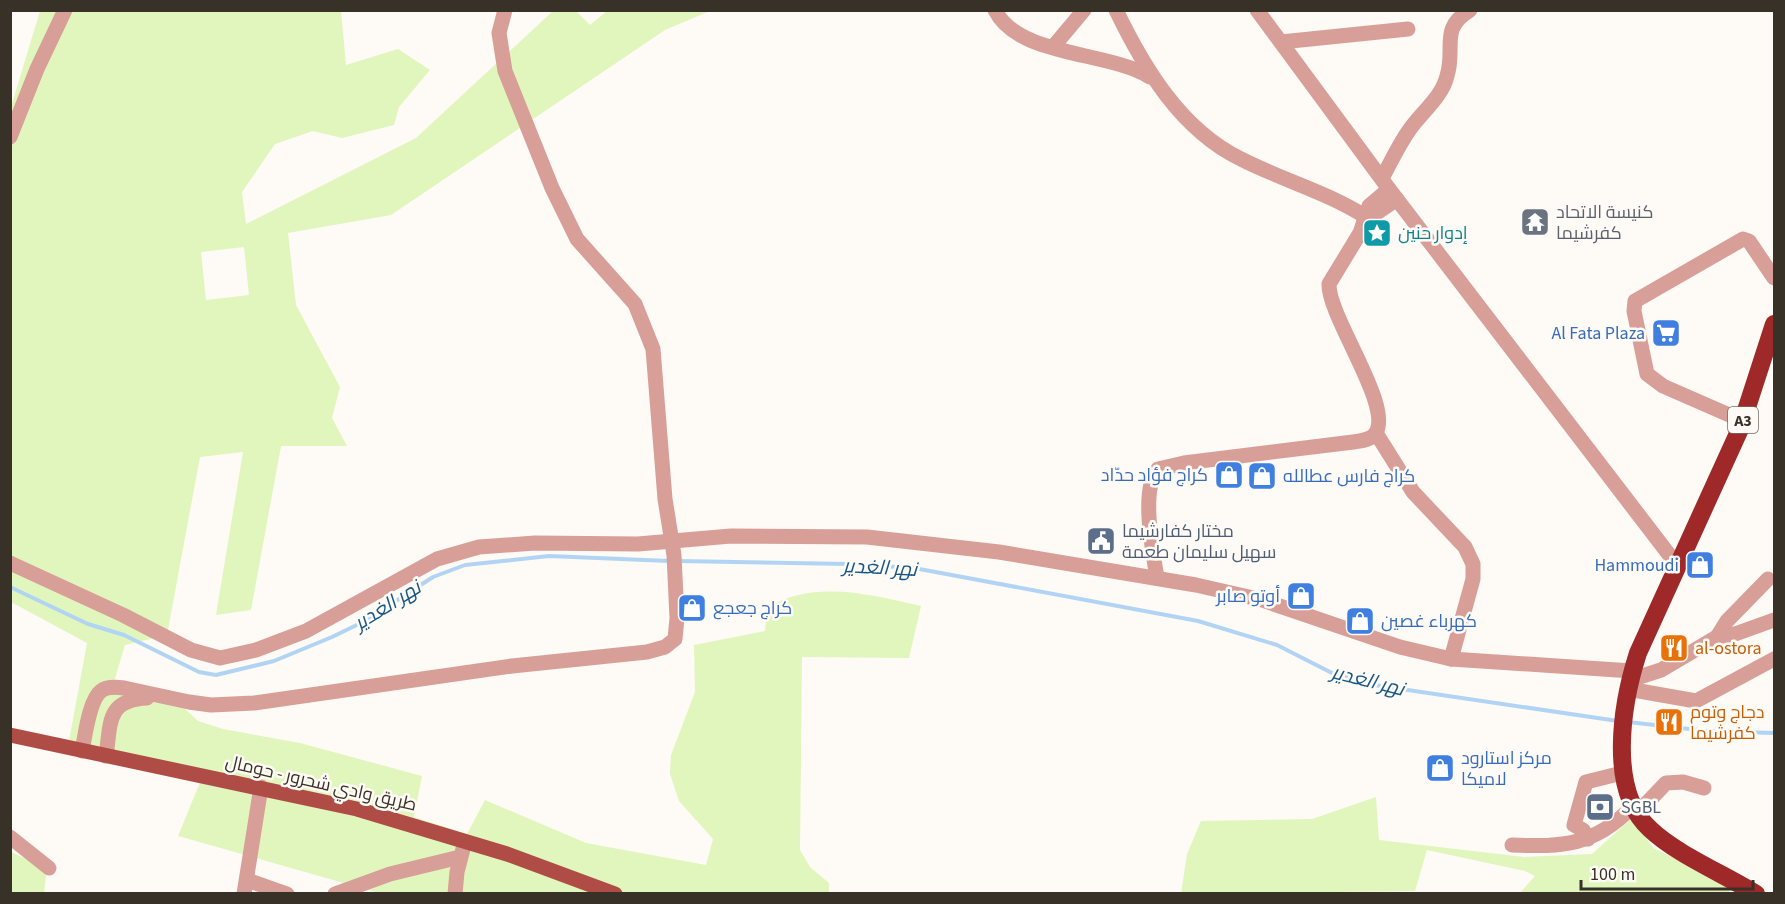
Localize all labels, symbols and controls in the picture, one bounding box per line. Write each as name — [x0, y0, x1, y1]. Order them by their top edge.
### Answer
place label: كنيسة الاتحاد كفرشيما — [1556, 200, 1653, 246]
temple icon: كنيسة الاتحاد كفرشيما — [1519, 206, 1551, 238]
place icon: إدوار حنين — [1361, 217, 1393, 249]
place label: إدوار حنين — [1398, 221, 1468, 246]
supermarket icon: Al Fata Plaza — [1650, 317, 1682, 349]
place label: Al Fata Plaza — [1551, 321, 1645, 346]
road number: A3 — [1728, 407, 1758, 433]
shop icon: كراج فؤاد حدّاد — [1213, 459, 1245, 491]
shop icon: كراج فارس عطالله — [1246, 460, 1278, 492]
place label: كراج فؤاد حدّاد — [1101, 463, 1208, 488]
place label: كراج فارس عطالله — [1283, 464, 1415, 489]
place label: مختار كفارشيما سهيل سليمان طعمة — [1122, 519, 1276, 565]
public building icon: مختار كفارشيما سهيل سليمان طعمة — [1085, 525, 1117, 557]
shop icon: Hammoudi — [1684, 549, 1716, 581]
water label: نهر الغدير — [839, 552, 920, 584]
place label: Hammoudi — [1594, 553, 1679, 578]
water label: نهر الغدير — [346, 573, 429, 639]
shop icon: أوتو صابر — [1285, 580, 1317, 612]
place label: أوتو صابر — [1215, 584, 1280, 609]
shop icon: كراج جعجع — [676, 592, 708, 624]
place label: كراج جعجع — [713, 596, 792, 621]
shop icon: كهرباء غصين — [1344, 605, 1376, 637]
place label: كهرباء غصين — [1381, 609, 1477, 634]
restaurant icon: al-ostora — [1658, 632, 1690, 664]
place label: al-ostora — [1695, 636, 1762, 661]
water label: نهر الغدير — [1325, 658, 1410, 704]
place label: دجاج وتوم كفرشيما — [1690, 700, 1764, 746]
restaurant icon: دجاج وتوم كفرشيما — [1653, 706, 1685, 738]
place label: مركز استارود لاميكا — [1461, 746, 1552, 792]
street label: طريق وادي شحرور - حومال — [223, 749, 419, 819]
shop icon: مركز استارود لاميكا — [1424, 752, 1456, 784]
bank icon: SGBL — [1584, 791, 1616, 823]
place label: SGBL — [1621, 795, 1661, 820]
scale bar — [1581, 853, 1754, 891]
text: 100 m — [1590, 862, 1635, 887]

